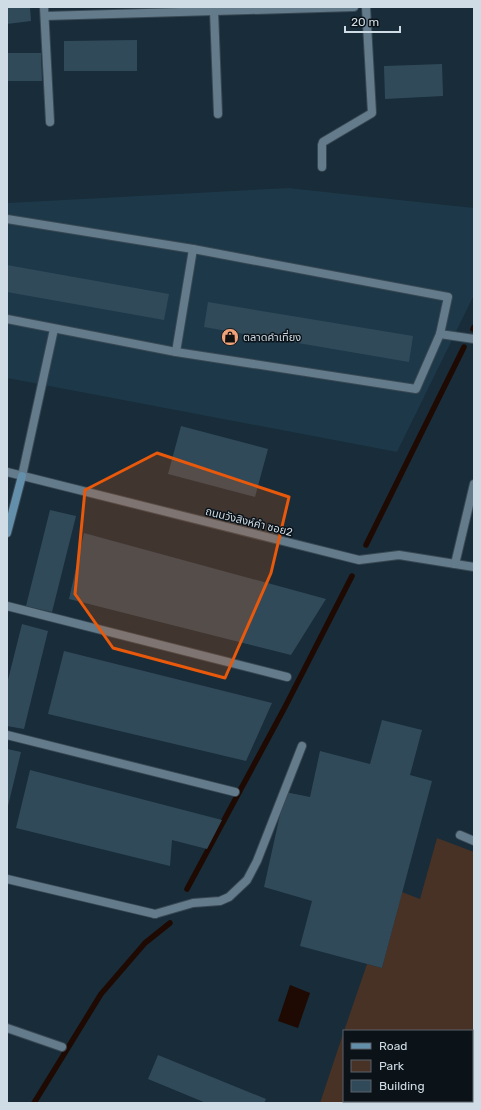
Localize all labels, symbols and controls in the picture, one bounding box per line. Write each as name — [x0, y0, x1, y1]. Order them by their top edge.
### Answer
scale bar — [345, 8, 400, 34]
text: 20 m — [351, 15, 379, 29]
shop icon: ตลาดคำเที่ยง — [220, 327, 240, 347]
place label: ตลาดคำเที่ยง — [243, 329, 301, 344]
street label: ถนนวังสิงห์คำ ซอย2 — [204, 505, 294, 539]
legend — [343, 1030, 473, 1102]
text: Road — [379, 1039, 407, 1053]
text: Park — [379, 1059, 405, 1073]
text: Building — [379, 1079, 425, 1093]

